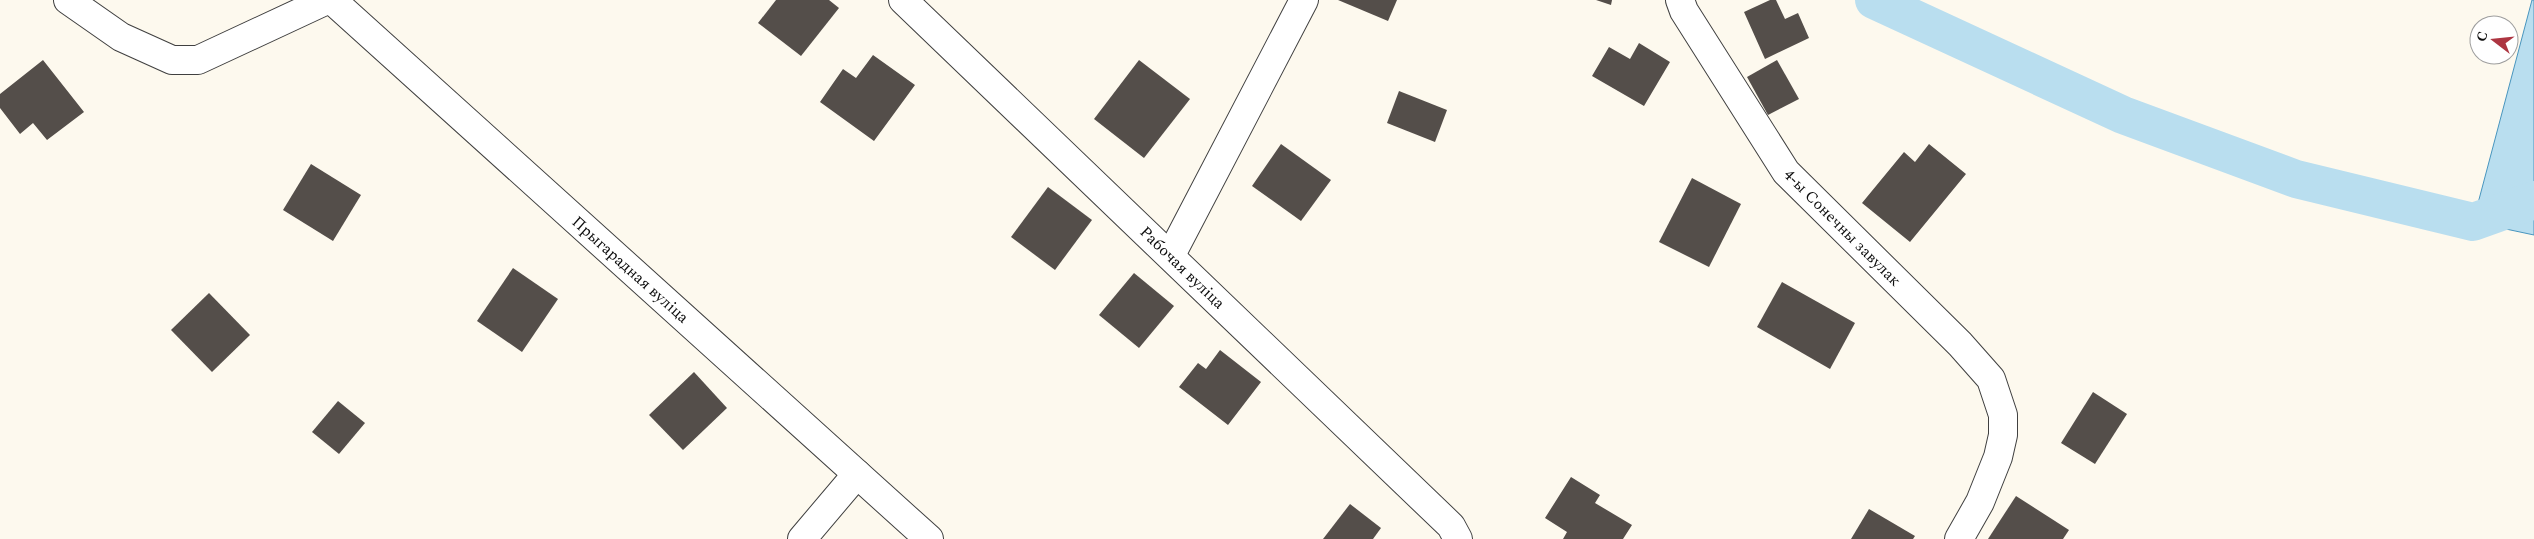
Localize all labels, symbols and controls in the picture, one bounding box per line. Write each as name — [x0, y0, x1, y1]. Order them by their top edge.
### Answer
north arrow — [2469, 15, 2519, 65]
text: С — [2471, 29, 2493, 44]
street label: 4-ы Сонечны завулак — [1778, 163, 1907, 292]
street label: Прыгарадная вуліца — [566, 210, 694, 329]
street label: Рабочая вуліца — [1134, 221, 1231, 315]

